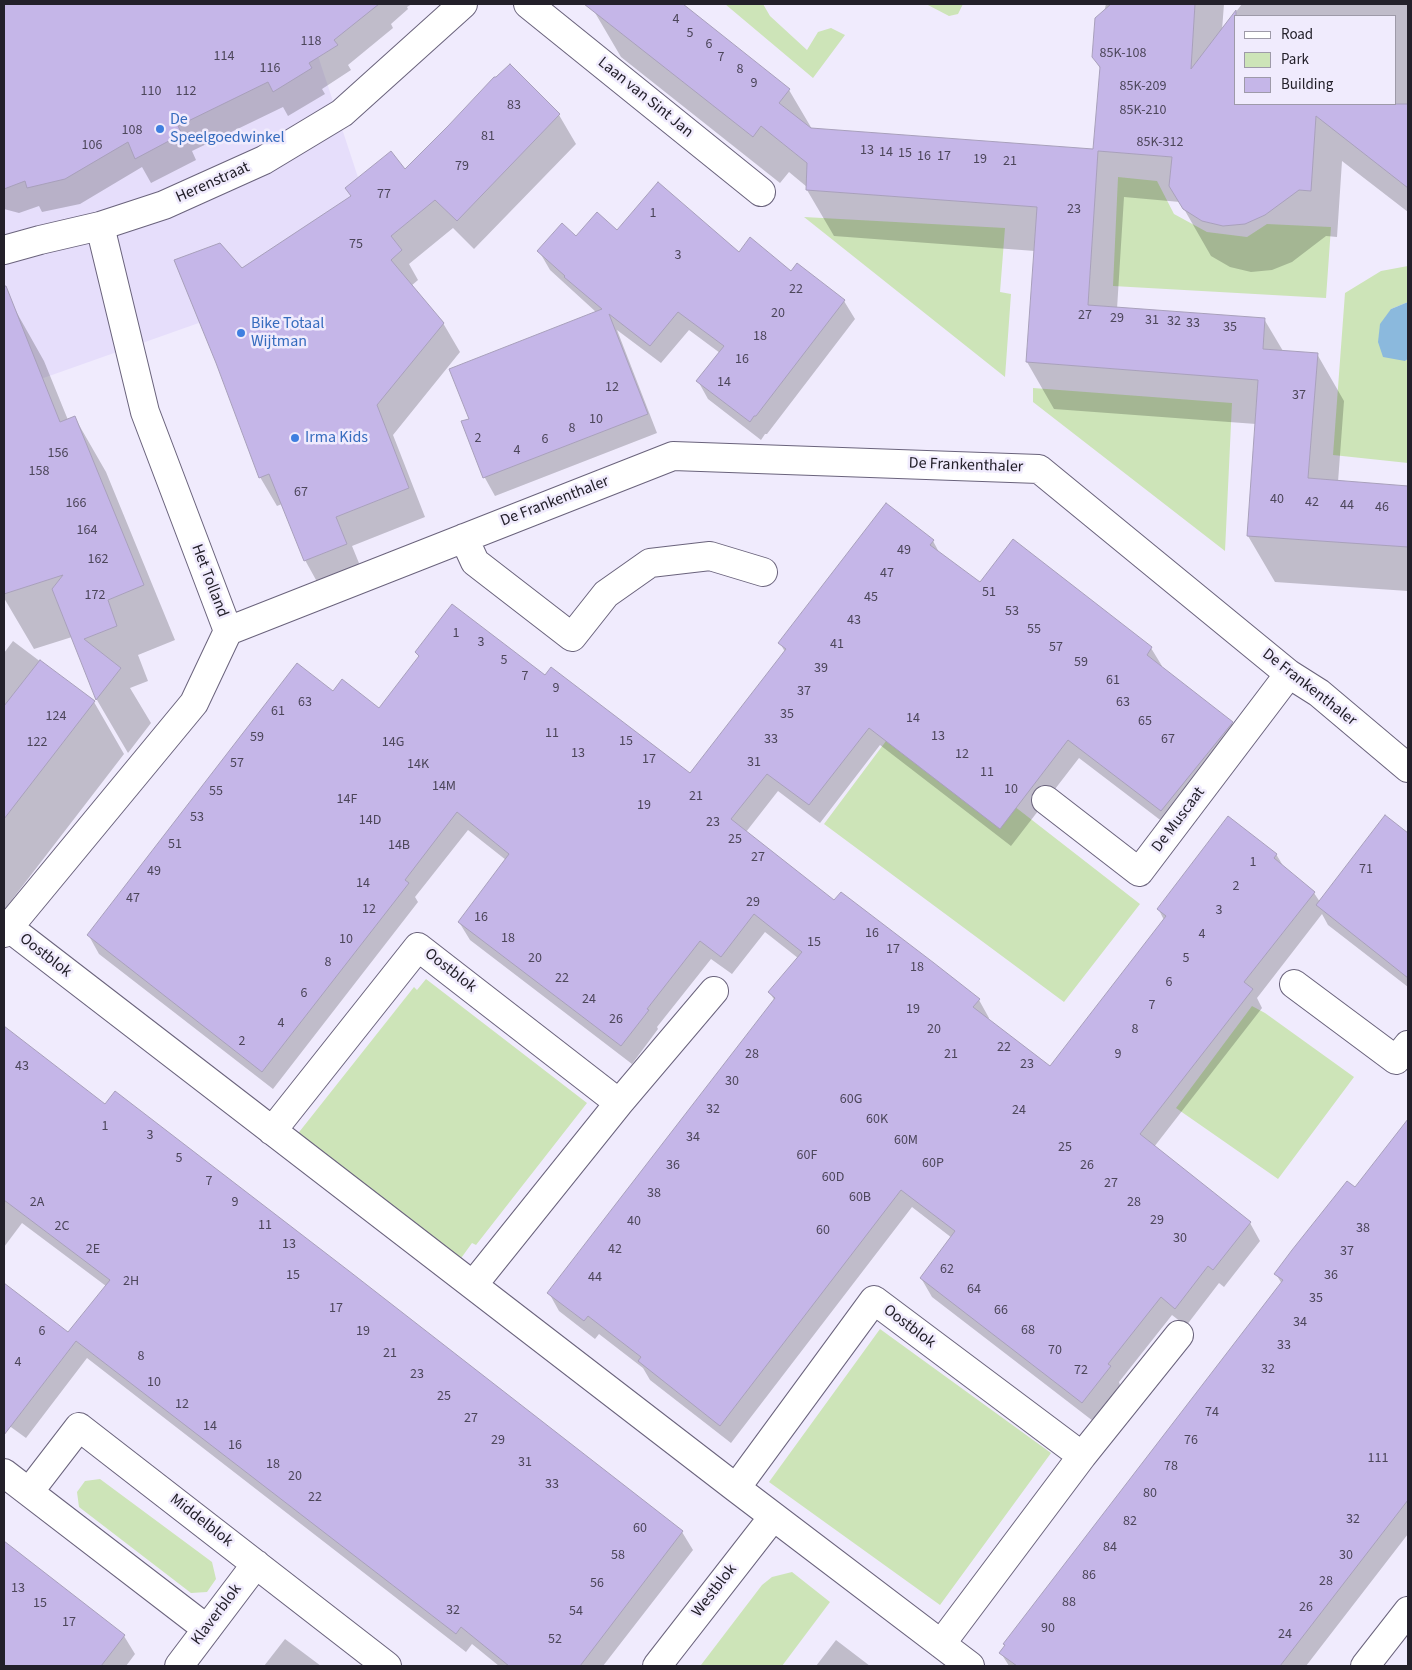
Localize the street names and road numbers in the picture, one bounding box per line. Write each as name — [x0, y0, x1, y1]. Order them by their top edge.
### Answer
street label: Laan van Sint Jan — [593, 54, 697, 142]
street label: Herenstraat — [173, 158, 253, 208]
street label: De Frankenthaler — [908, 454, 1024, 478]
street label: De Frankenthaler — [498, 473, 612, 531]
street label: Het Tolland — [186, 542, 232, 620]
street label: De Frankenthaler — [1258, 645, 1360, 731]
street label: De Muscaat — [1148, 784, 1210, 856]
street label: Oostblok — [15, 930, 75, 982]
street label: Oostblok — [420, 945, 480, 997]
street label: Oostblok — [879, 1301, 939, 1353]
street label: Middelblok — [166, 1490, 236, 1552]
street label: Westblok — [688, 1561, 742, 1621]
street label: Klaverblok — [188, 1581, 246, 1649]

